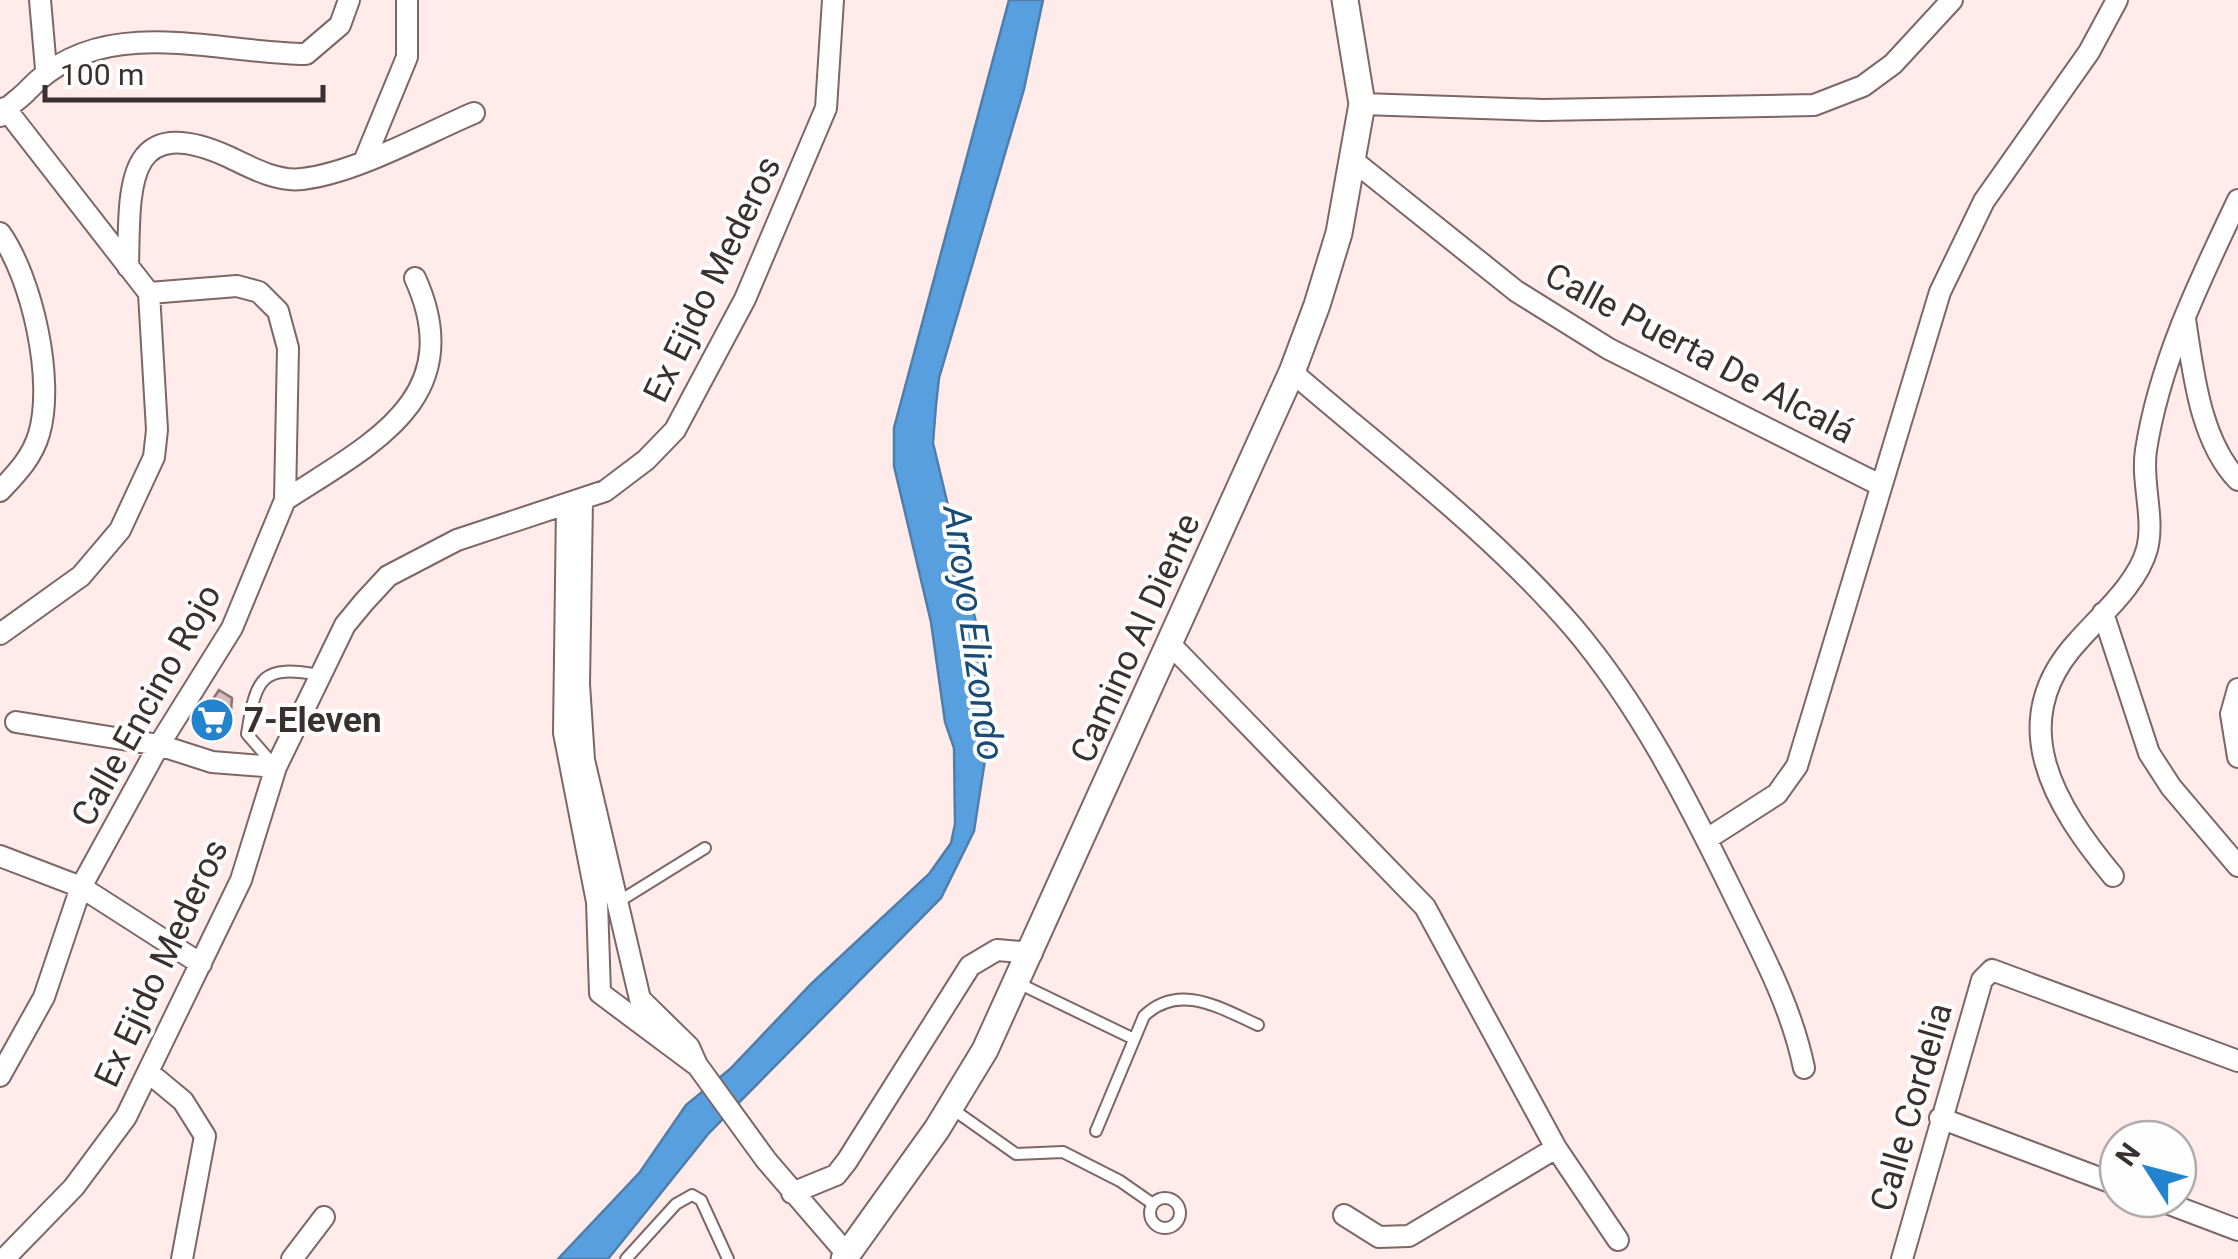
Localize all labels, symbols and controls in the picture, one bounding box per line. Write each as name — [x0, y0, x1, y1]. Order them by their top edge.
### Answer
scale bar — [45, 40, 322, 102]
text: 100 m — [60, 57, 144, 92]
street label: Ex Ejido Mederos — [635, 150, 790, 409]
street label: Calle Puerta De Alcalá — [1538, 255, 1861, 452]
water label: Arroyo Elizondo — [934, 501, 1014, 763]
street label: Camino Al Diente — [1062, 507, 1209, 769]
street label: Calle Encino Rojo — [63, 577, 230, 833]
supermarket icon: 7-Eleven — [189, 697, 235, 743]
place label: 7-Eleven — [244, 700, 382, 741]
street label: Ex Ejido Mederos — [86, 833, 237, 1093]
street label: Calle Cordelia — [1862, 998, 1961, 1216]
north arrow — [2098, 1119, 2198, 1219]
text: N — [2109, 1137, 2147, 1172]

